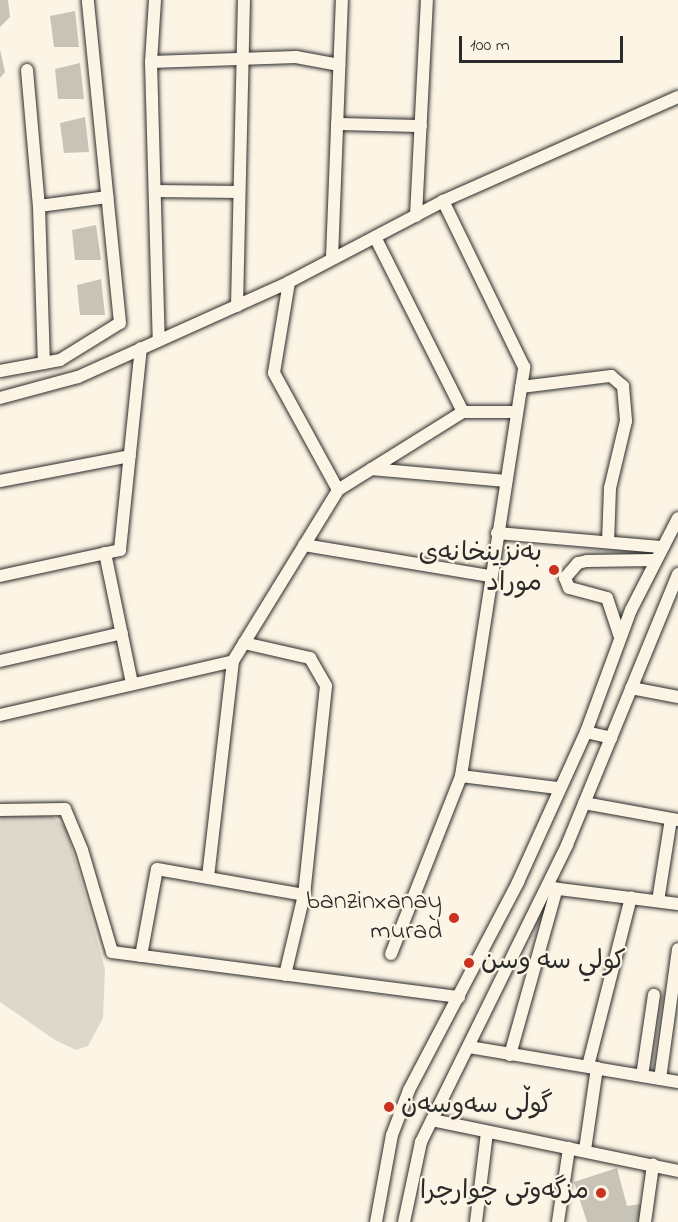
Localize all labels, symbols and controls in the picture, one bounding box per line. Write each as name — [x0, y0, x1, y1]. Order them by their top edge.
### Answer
scale bar — [462, 24, 626, 62]
text: 100 m — [470, 33, 510, 59]
place label: بەنزینخانەی موراد — [419, 539, 542, 600]
marker: بەنزینخانەی موراد — [547, 563, 561, 577]
place label: banzinxanay murad — [306, 887, 442, 948]
marker: banzinxanay murad — [447, 911, 461, 925]
place label: كولي سه وسن — [481, 947, 626, 979]
marker: كولي سه وسن — [462, 956, 476, 970]
place label: گوڵی سەوسەن — [401, 1091, 553, 1123]
marker: گوڵی سەوسەن — [382, 1100, 396, 1114]
place label: مزگەوتی چوارچرا — [420, 1177, 589, 1209]
marker: مزگەوتی چوارچرا — [594, 1186, 608, 1200]

